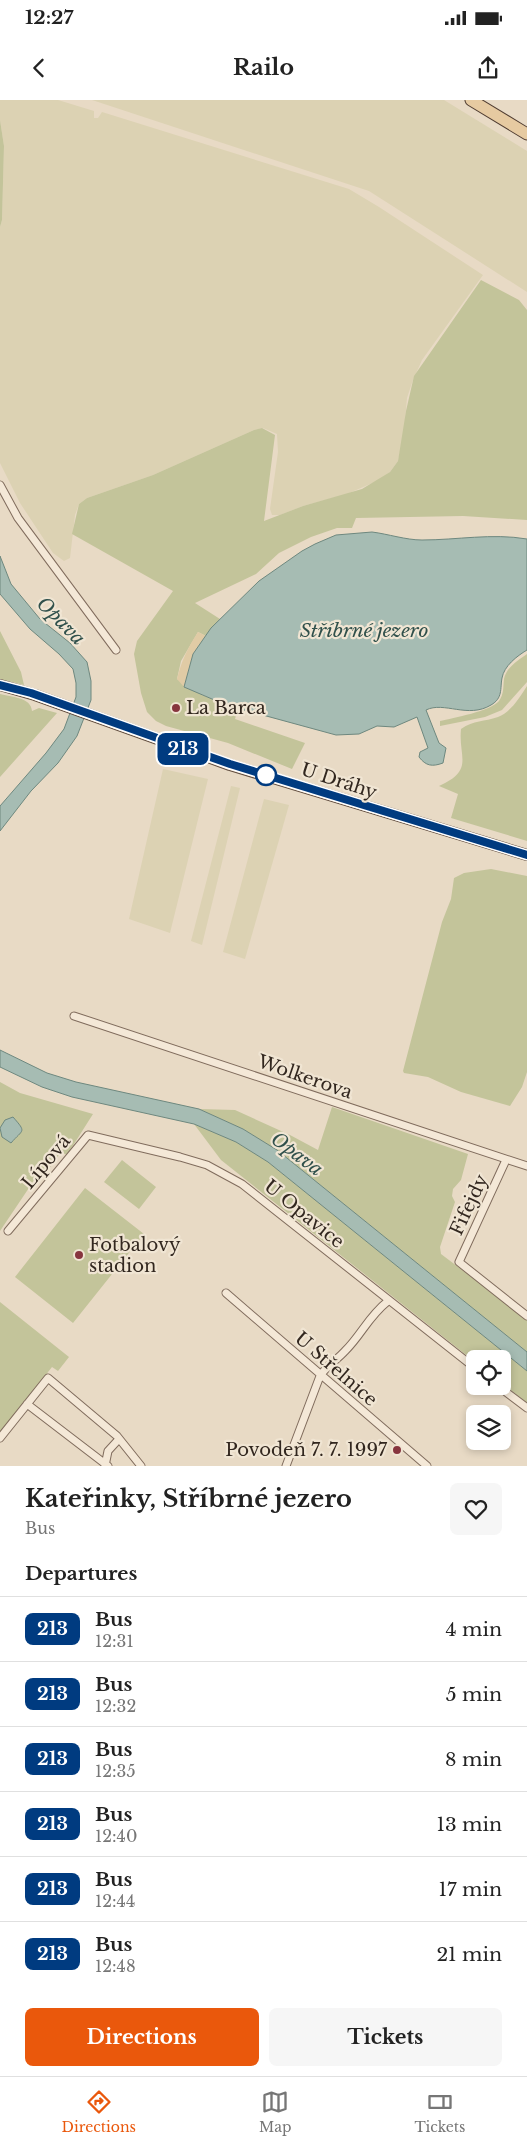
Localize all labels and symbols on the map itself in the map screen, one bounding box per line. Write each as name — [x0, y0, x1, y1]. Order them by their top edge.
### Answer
water label: Opava — [32, 592, 90, 650]
water label: Stříbrné jezero — [300, 619, 428, 642]
place label: La Barca — [186, 697, 266, 719]
marker: La Barca — [170, 702, 182, 714]
line badge: 213 — [154, 733, 212, 765]
street label: U Dráhy — [298, 758, 380, 804]
unlabelled marker — [255, 764, 277, 786]
street label: Wolkerova — [254, 1050, 355, 1103]
water label: Opava — [267, 1127, 328, 1181]
street label: Lípová — [17, 1131, 75, 1193]
street label: Fifejdy — [445, 1171, 493, 1239]
street label: U Opavice — [260, 1175, 348, 1253]
place label: Fotbalový stadion — [89, 1234, 181, 1277]
marker: Fotbalový stadion — [73, 1249, 85, 1261]
street label: U Střelnice — [290, 1327, 382, 1411]
place label: Povodeň 7. 7. 1997 — [225, 1439, 388, 1461]
marker: Povodeň 7. 7. 1997 — [391, 1444, 403, 1456]

